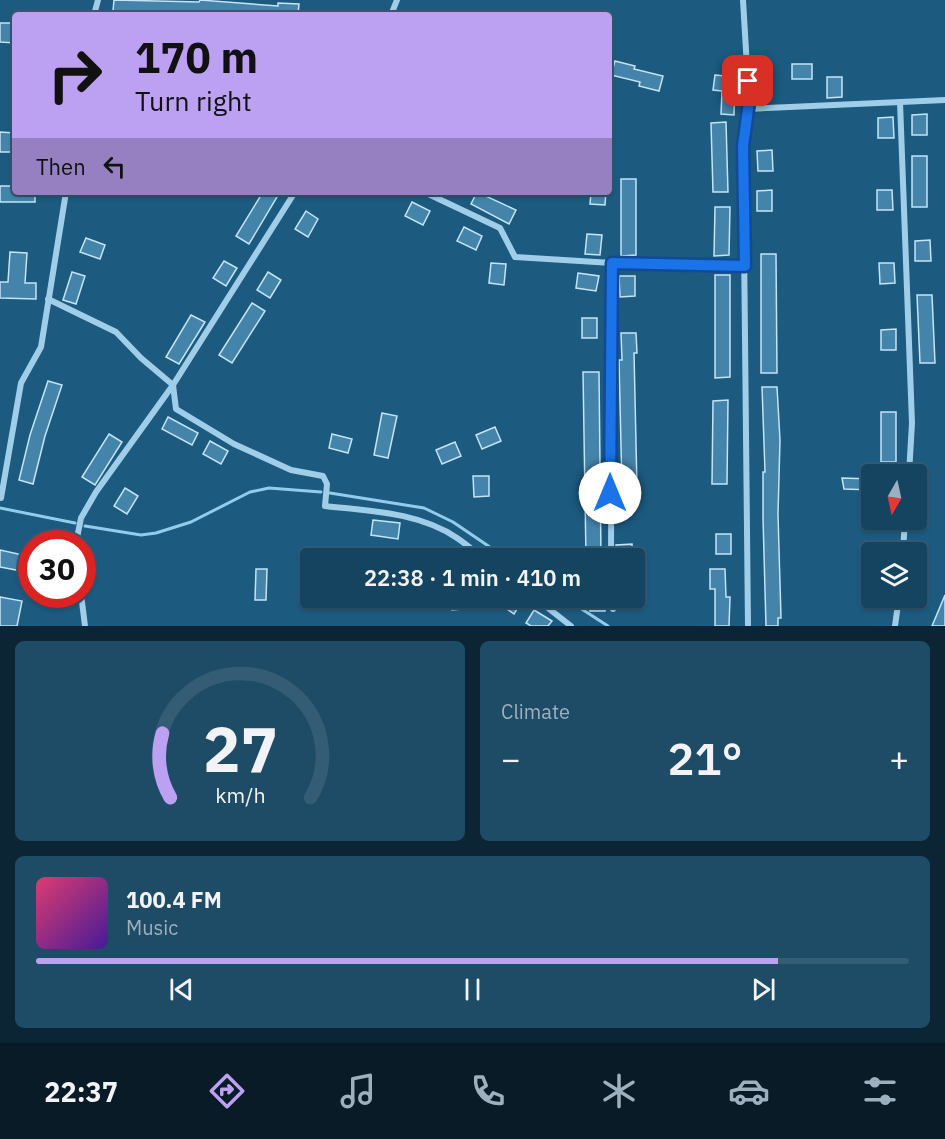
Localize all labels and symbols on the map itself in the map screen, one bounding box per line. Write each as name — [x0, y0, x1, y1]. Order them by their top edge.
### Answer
pin — [722, 55, 773, 106]
position arrow — [578, 461, 642, 525]
north arrow — [861, 464, 927, 530]
speed limit sign: 30 — [18, 530, 96, 608]

